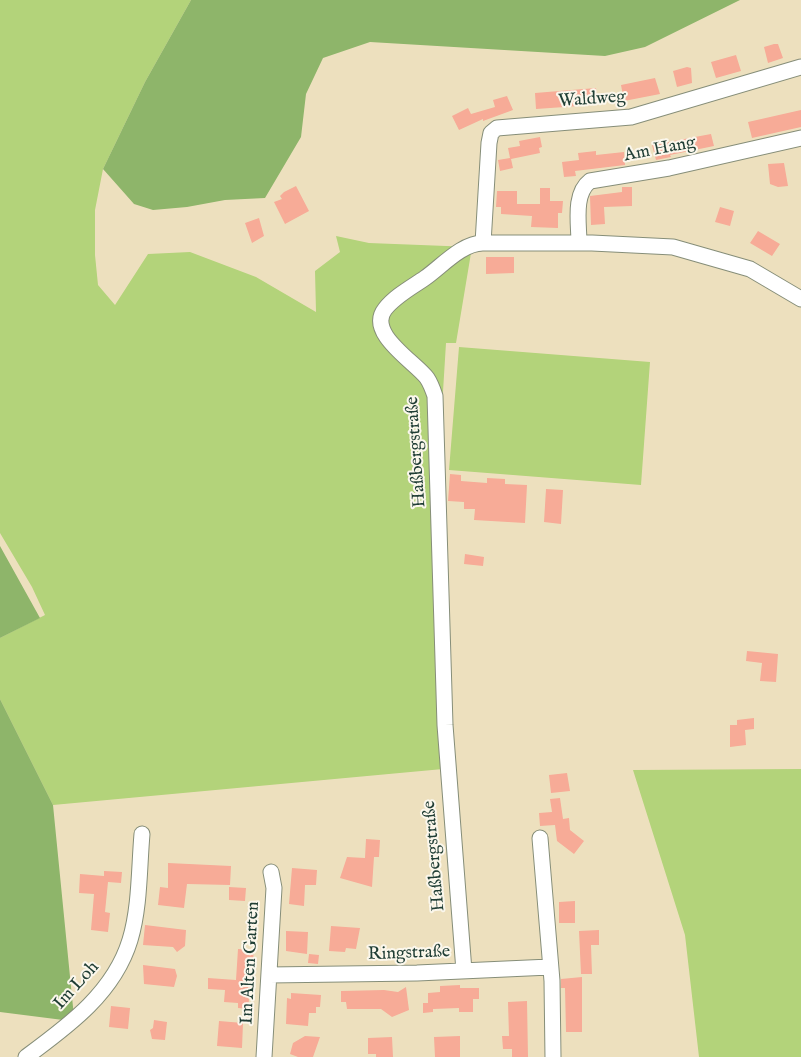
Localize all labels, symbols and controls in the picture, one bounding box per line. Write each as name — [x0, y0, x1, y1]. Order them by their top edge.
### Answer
street label: Waldweg — [557, 87, 627, 113]
street label: Am Hang — [622, 132, 698, 168]
street label: Haßbergstraße — [402, 396, 432, 508]
street label: Haßbergstraße — [419, 800, 451, 912]
street label: Im Alten Garten — [237, 901, 265, 1025]
street label: Ringstraße — [368, 942, 450, 966]
street label: Im Loh — [50, 957, 104, 1015]

